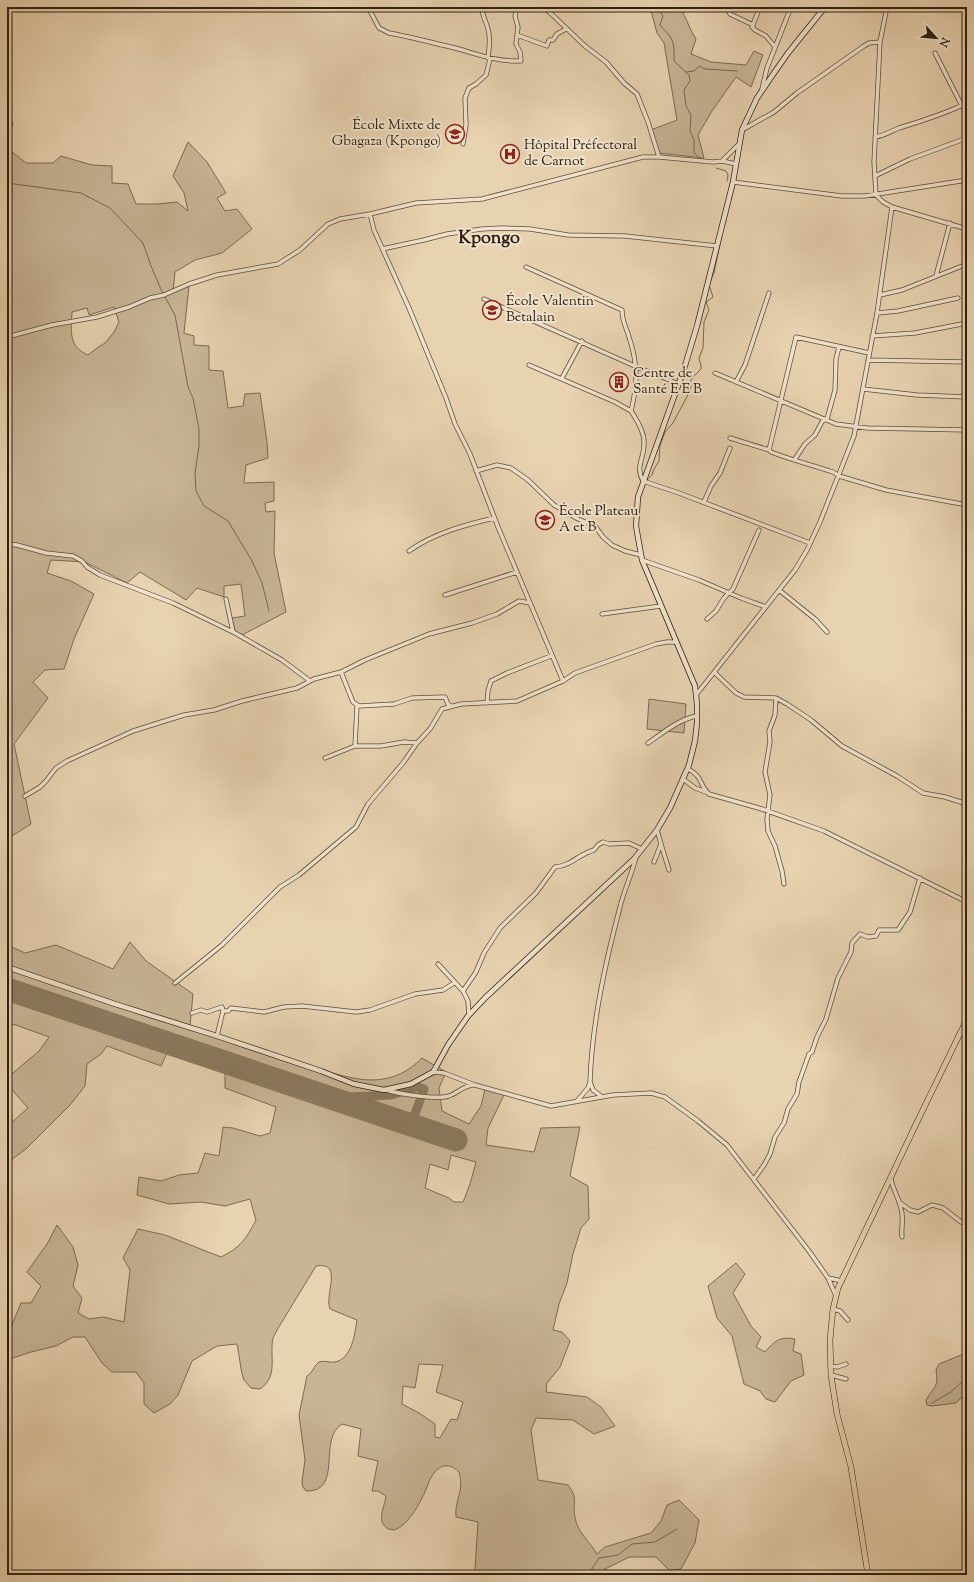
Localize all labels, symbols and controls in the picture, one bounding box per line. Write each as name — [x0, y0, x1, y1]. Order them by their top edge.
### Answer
north arrow — [916, 18, 956, 58]
text: N — [935, 34, 954, 50]
place label: École Mixte de Gbagaza (Kpongo) — [332, 116, 441, 152]
school or university icon: École Mixte de Gbagaza (Kpongo) — [444, 123, 466, 145]
place label: Hôpital Préfectoral de Carnot — [524, 136, 637, 172]
hospital icon: Hôpital Préfectoral de Carnot — [499, 143, 521, 165]
district label: Kpongo — [458, 226, 520, 252]
place label: École Valentin Betalain — [506, 292, 594, 328]
school or university icon: École Valentin Betalain — [481, 299, 503, 321]
place label: Centre de Santé E E B — [633, 364, 702, 400]
building icon: Centre de Santé E E B — [608, 371, 630, 393]
place label: École Plateau A et B — [559, 502, 638, 538]
school or university icon: École Plateau A et B — [534, 509, 556, 531]

